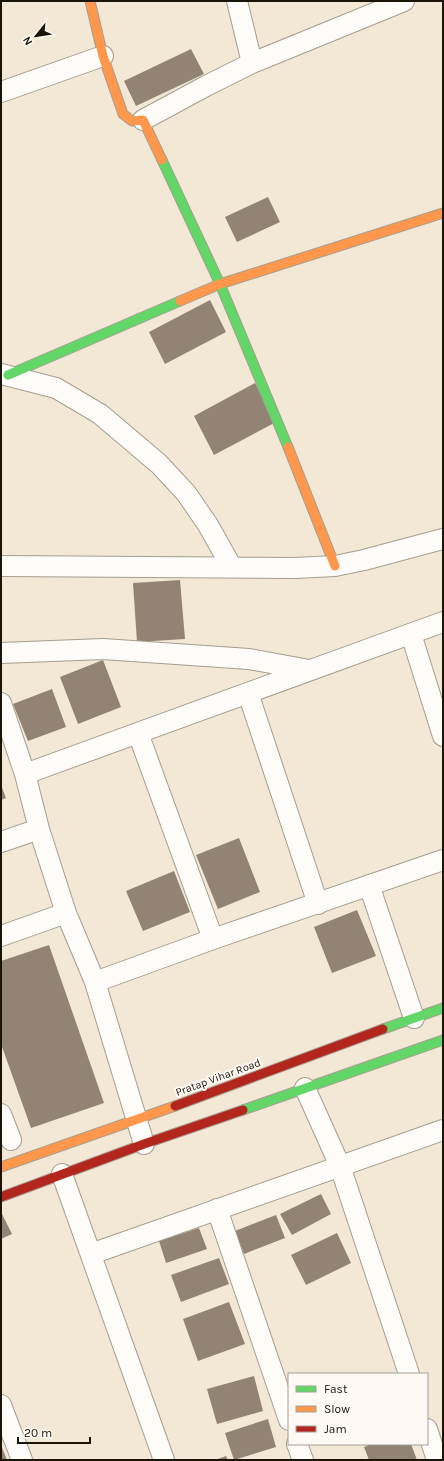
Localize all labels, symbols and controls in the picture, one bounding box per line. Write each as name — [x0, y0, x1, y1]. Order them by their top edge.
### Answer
north arrow — [16, 16, 56, 56]
text: N — [20, 34, 35, 47]
street label: Pratap Vihar Road — [174, 1056, 262, 1099]
legend — [288, 1373, 428, 1445]
text: Fast — [324, 1382, 348, 1396]
text: Slow — [324, 1402, 350, 1416]
scale bar — [18, 1419, 90, 1445]
text: Jam — [324, 1422, 347, 1436]
text: 20 m — [24, 1426, 52, 1440]

